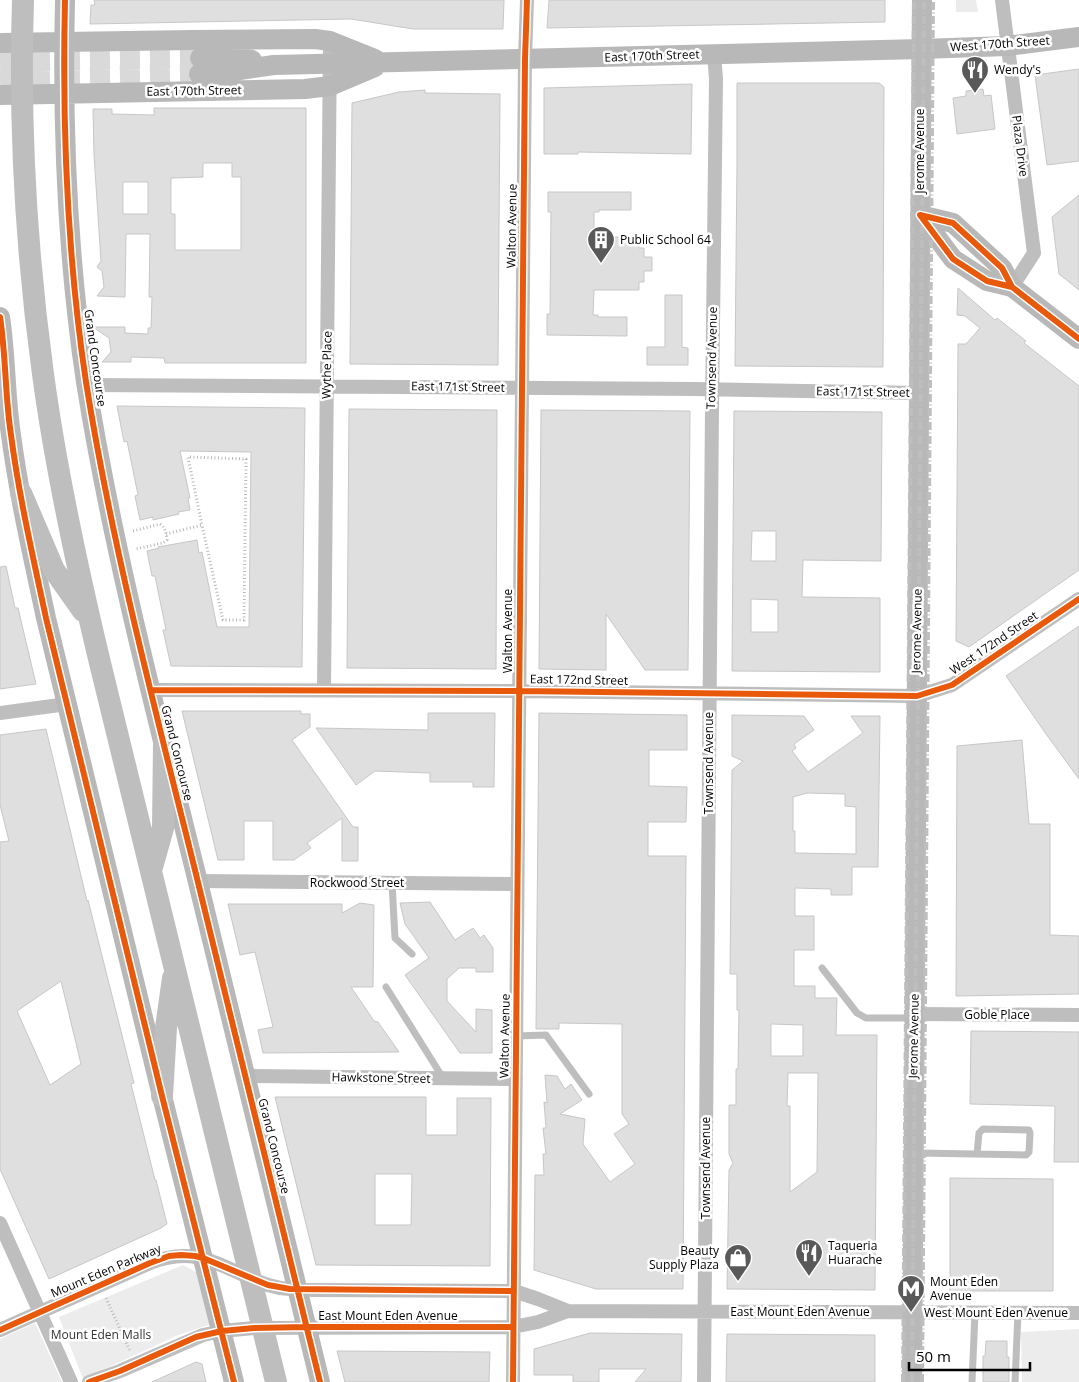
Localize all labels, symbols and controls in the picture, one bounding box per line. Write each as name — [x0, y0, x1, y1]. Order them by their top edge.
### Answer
street label: West 170th Street — [950, 32, 1050, 55]
street label: East 170th Street — [604, 45, 700, 66]
restaurant icon: Wendy's — [960, 55, 990, 94]
place label: Wendy's — [994, 61, 1041, 78]
street label: East 170th Street — [146, 81, 242, 100]
street label: Jerome Avenue — [911, 108, 928, 194]
street label: Plaza Drive — [1008, 114, 1033, 178]
street label: Walton Avenue — [502, 183, 521, 268]
building icon: Public School 64 — [586, 225, 616, 264]
place label: Public School 64 — [620, 231, 711, 248]
street label: Townsend Avenue — [702, 306, 721, 409]
street label: Grand Concourse — [80, 308, 111, 408]
street label: Wythe Place — [317, 331, 336, 399]
street label: East 171st Street — [411, 377, 505, 396]
street label: East 171st Street — [816, 382, 910, 401]
street label: Walton Avenue — [499, 588, 516, 673]
street label: Jerome Avenue — [907, 588, 926, 675]
street label: West 172nd Street — [946, 607, 1041, 678]
street label: East 172nd Street — [530, 670, 628, 689]
street label: Grand Concourse — [157, 703, 198, 803]
street label: Townsend Avenue — [700, 711, 717, 814]
street label: Rockwood Street — [310, 874, 404, 891]
street label: Walton Avenue — [495, 993, 514, 1078]
street label: Jerome Avenue — [904, 993, 923, 1080]
street label: Goble Place — [964, 1006, 1030, 1023]
street label: Hawkstone Street — [331, 1068, 431, 1087]
street label: Grand Concourse — [254, 1096, 295, 1196]
street label: Townsend Avenue — [697, 1116, 714, 1219]
place label: Taqueria Huarache — [828, 1237, 883, 1268]
restaurant icon: Taqueria Huarache — [794, 1238, 824, 1277]
street label: Mount Eden Parkway — [48, 1239, 165, 1302]
place label: Beauty Supply Plaza — [649, 1242, 720, 1273]
shop icon: Beauty Supply Plaza — [723, 1243, 753, 1282]
place label: Mount Eden Avenue — [930, 1273, 998, 1304]
metro station icon: Mount Eden Avenue — [896, 1274, 926, 1313]
street label: East Mount Eden Avenue — [730, 1303, 870, 1320]
street label: West Mount Eden Avenue — [924, 1304, 1068, 1321]
street label: East Mount Eden Avenue — [318, 1307, 458, 1324]
park label: Mount Eden Malls — [51, 1326, 152, 1343]
scale bar — [909, 1340, 1030, 1372]
text: 50 m — [916, 1346, 951, 1366]

